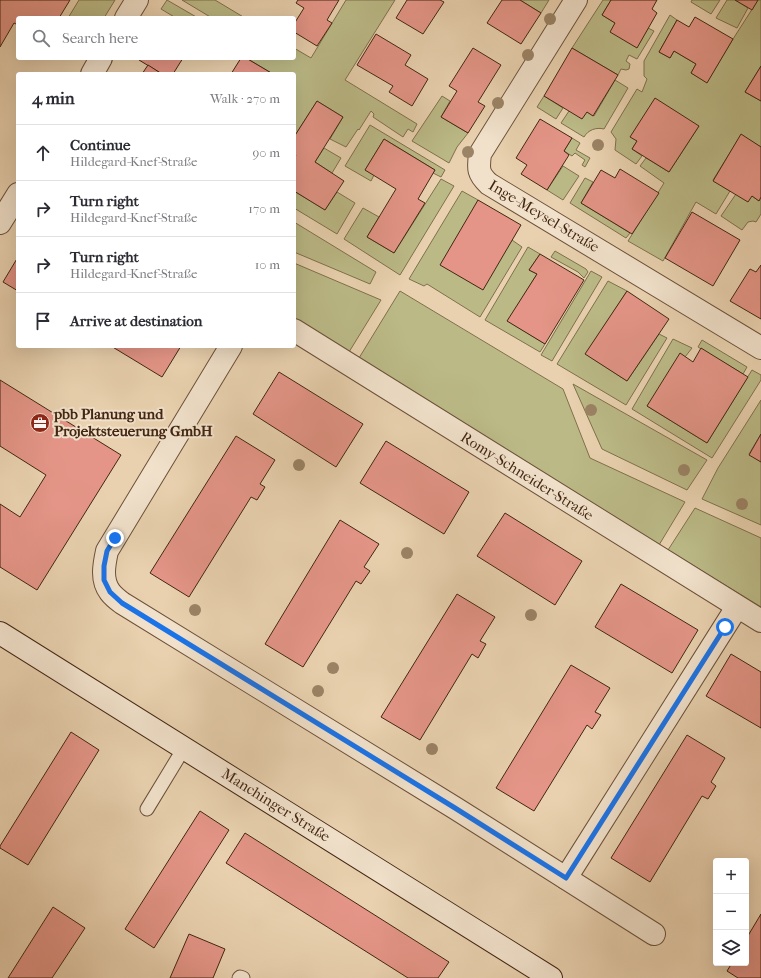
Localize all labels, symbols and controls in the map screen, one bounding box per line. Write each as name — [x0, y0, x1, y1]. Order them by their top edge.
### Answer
search box — [16, 16, 296, 60]
icon: search — [30, 27, 52, 49]
text: Search here — [62, 29, 138, 47]
text: 4 min — [32, 88, 75, 108]
text: Walk · 270 m — [210, 91, 280, 106]
text: Continue — [70, 136, 130, 154]
icon: ahead — [32, 142, 54, 164]
text: 90 m — [252, 145, 280, 160]
text: Hildegard-Knef-Straße — [70, 154, 197, 169]
street label: Inge-Meysel-Straße — [486, 176, 603, 256]
text: Turn right — [70, 192, 139, 210]
icon: right — [32, 198, 54, 220]
text: 170 m — [248, 201, 280, 216]
text: Hildegard-Knef-Straße — [70, 210, 197, 225]
text: Turn right — [70, 248, 139, 266]
icon: right — [32, 254, 54, 276]
text: 10 m — [255, 257, 280, 272]
text: Hildegard-Knef-Straße — [70, 266, 197, 281]
icon: arrive — [32, 310, 54, 332]
text: Arrive at destination — [70, 312, 202, 330]
place label: pbb Planung und Projektsteuerung GmbH — [53, 405, 213, 440]
office icon: pbb Planung und Projektsteuerung GmbH — [29, 412, 51, 434]
street label: Romy-Schneider-Straße — [457, 428, 597, 525]
route end — [106, 529, 124, 547]
route start — [716, 618, 734, 636]
street label: Manchinger Straße — [218, 764, 334, 846]
map controls — [713, 858, 749, 966]
button: + — [713, 858, 749, 894]
button: − — [713, 894, 749, 930]
button: layers — [713, 930, 749, 966]

